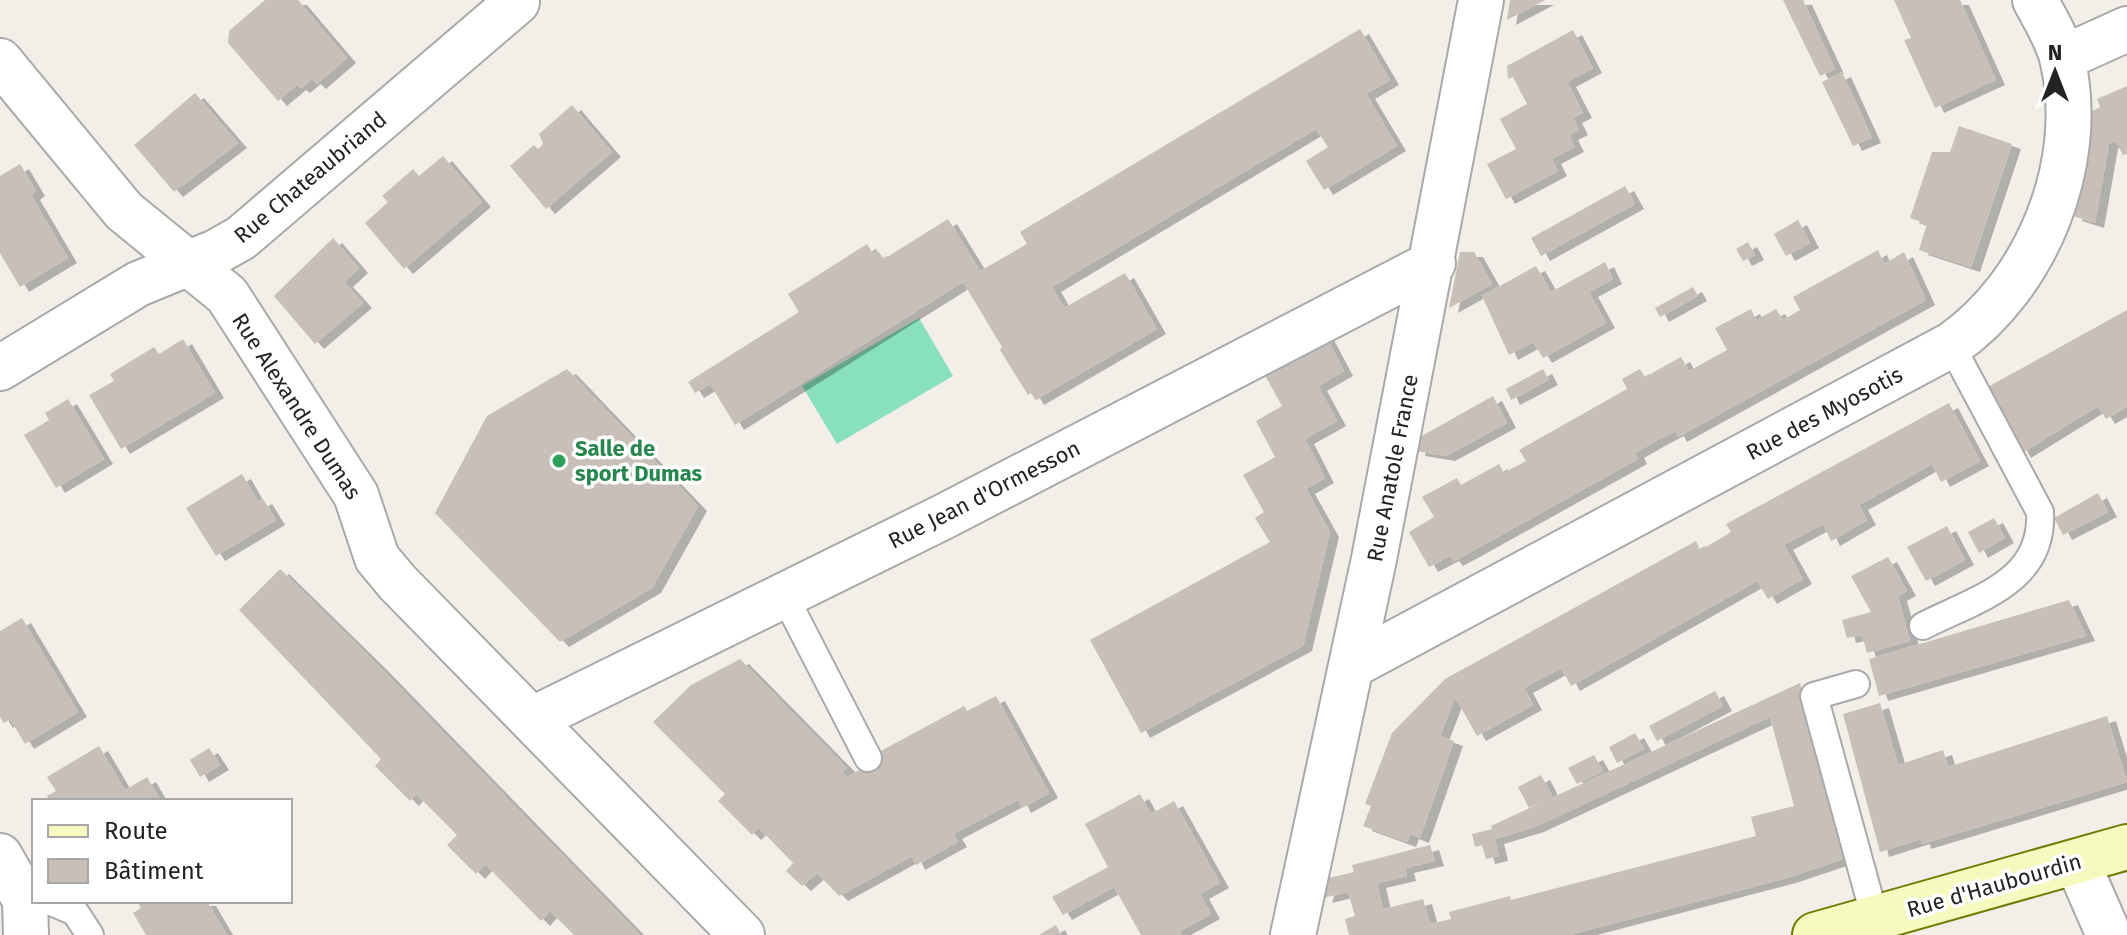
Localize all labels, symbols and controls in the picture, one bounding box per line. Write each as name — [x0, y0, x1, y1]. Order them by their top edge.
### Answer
north arrow — [2015, 32, 2095, 112]
text: N — [2048, 39, 2062, 66]
street label: Rue Chateaubriand — [229, 106, 392, 249]
street label: Rue Alexandre Dumas — [226, 308, 367, 504]
street label: Rue des Myosotis — [1741, 361, 1907, 466]
street label: Rue Anatole France — [1361, 372, 1424, 564]
street label: Rue Jean d'Ormesson — [884, 434, 1085, 555]
place label: Salle de sport Dumas — [575, 435, 702, 487]
marker: Salle de sport Dumas — [550, 452, 568, 470]
legend — [32, 799, 292, 903]
text: Route — [104, 817, 168, 845]
street label: Rue d'Haubourdin — [1904, 848, 2085, 923]
text: Bâtiment — [104, 857, 204, 885]

